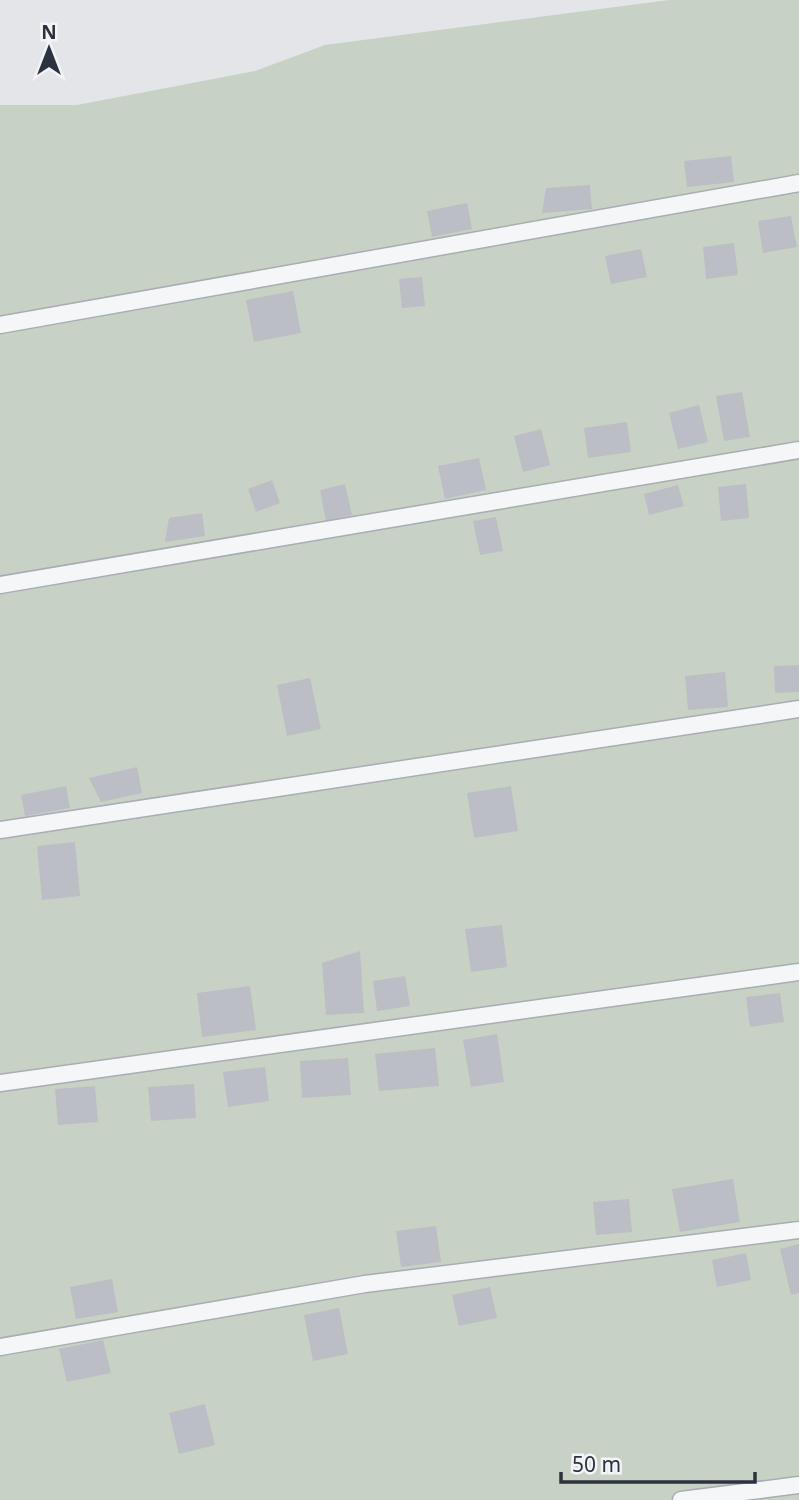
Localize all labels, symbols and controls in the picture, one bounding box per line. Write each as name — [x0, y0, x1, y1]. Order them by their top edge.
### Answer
north arrow — [14, 14, 84, 84]
text: N — [41, 19, 57, 45]
scale bar — [561, 1440, 755, 1484]
text: 50 m — [572, 1450, 621, 1478]

